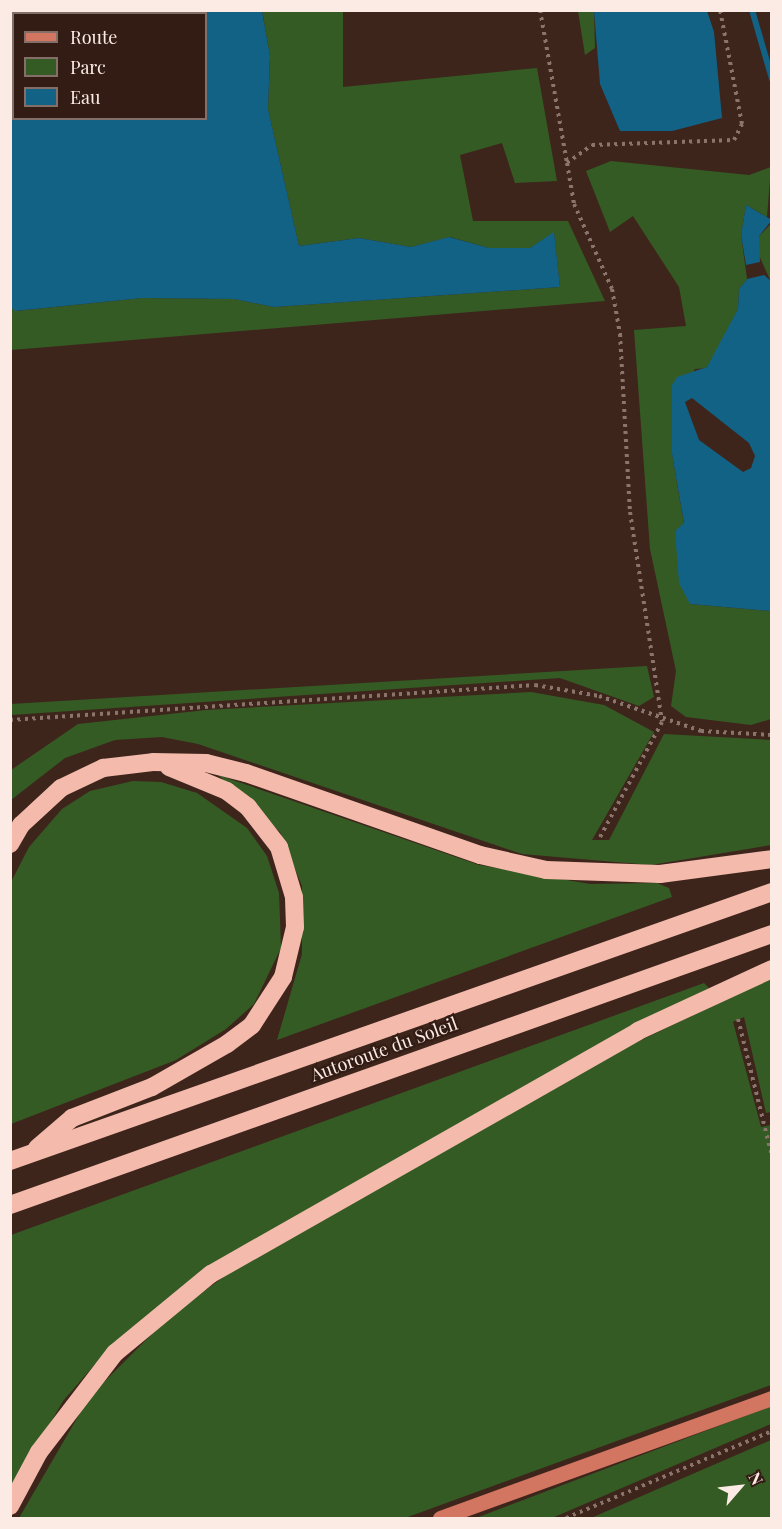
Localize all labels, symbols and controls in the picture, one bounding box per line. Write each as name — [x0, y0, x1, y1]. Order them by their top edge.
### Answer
legend — [12, 12, 207, 120]
text: Route — [70, 25, 117, 49]
text: Parc — [70, 55, 106, 79]
text: Eau — [70, 85, 100, 109]
street label: Autoroute du Soleil — [308, 1012, 460, 1086]
north arrow — [710, 1457, 770, 1517]
text: N — [744, 1468, 768, 1488]

